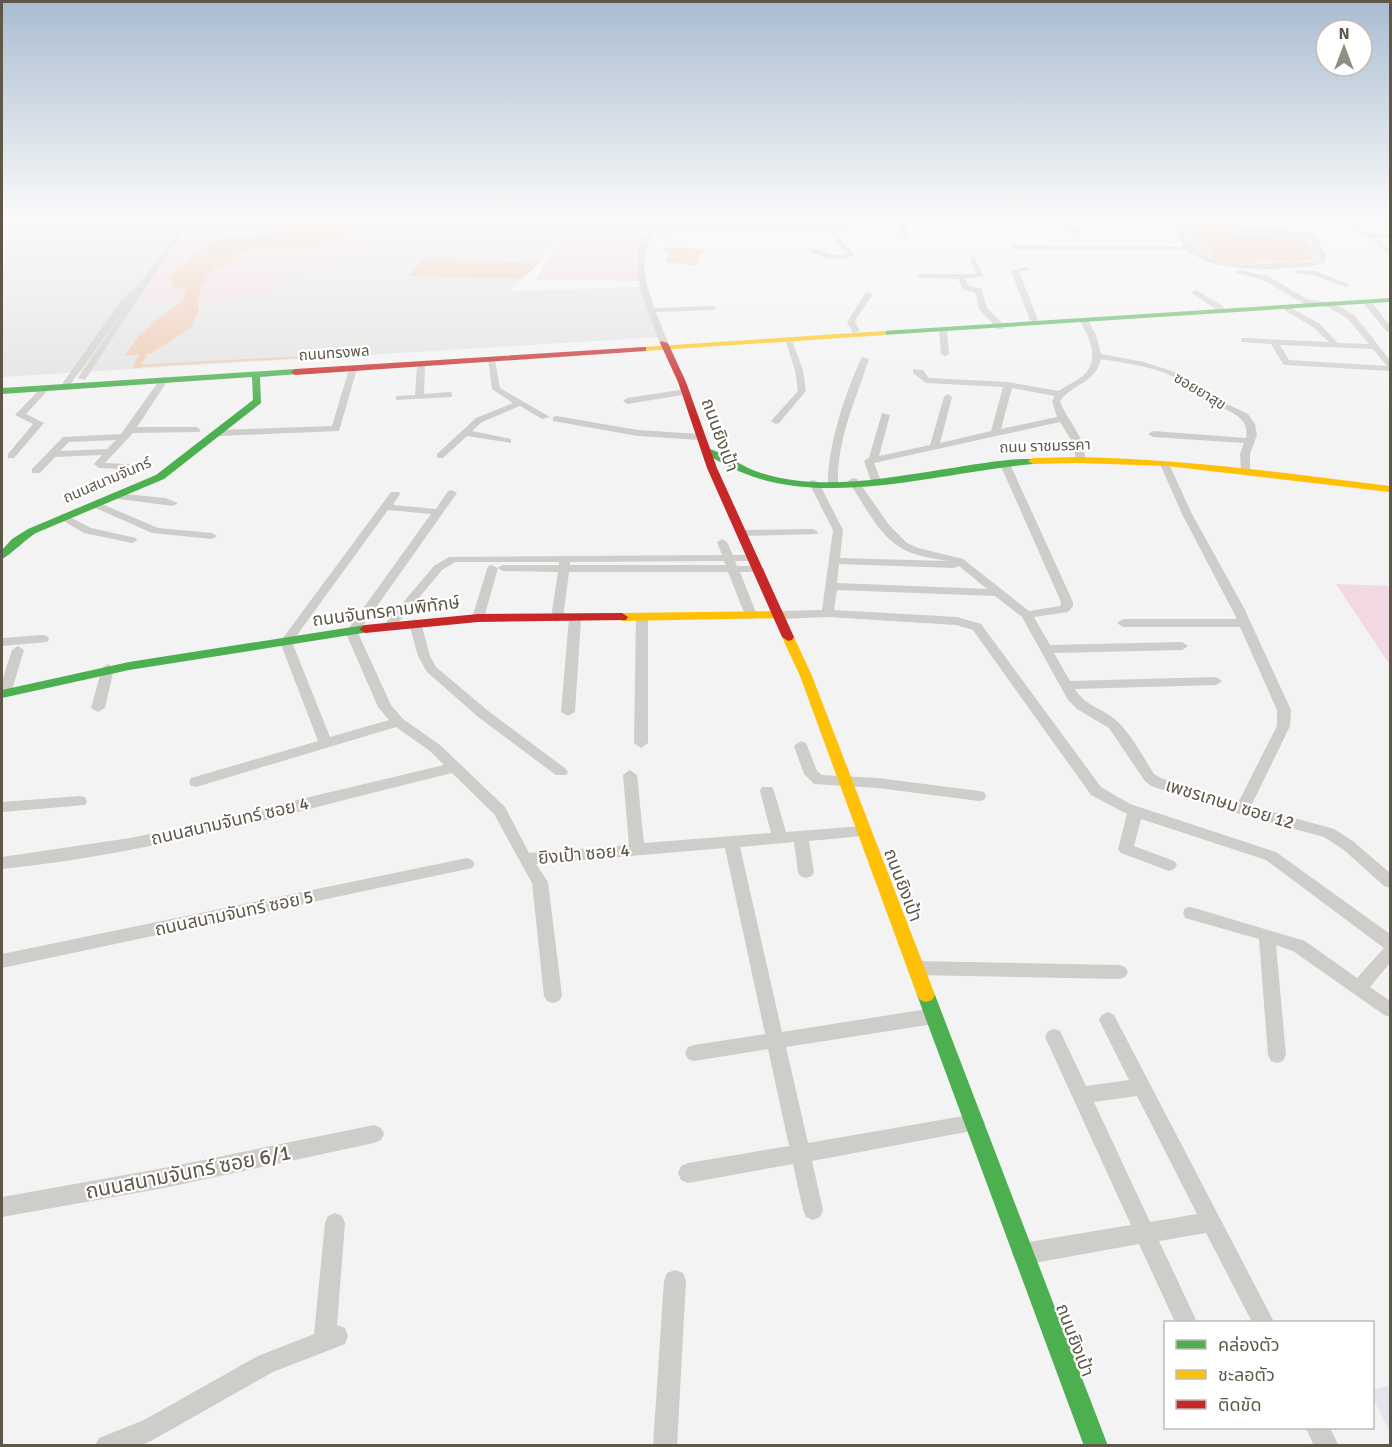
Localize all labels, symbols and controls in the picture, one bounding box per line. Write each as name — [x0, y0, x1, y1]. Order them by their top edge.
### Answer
north arrow — [1314, 18, 1374, 78]
text: N — [1338, 24, 1350, 44]
street label: ถนนทรงพล — [298, 342, 370, 364]
street label: ซอยยาสุข — [1171, 368, 1229, 414]
street label: ถนนยิงเป้า — [697, 395, 743, 475]
street label: ถนน ราชมรรคา — [999, 435, 1091, 457]
street label: ถนนสนามจันทร์ — [60, 453, 155, 507]
street label: ถนนจันทรคามพิทักษ์ — [311, 591, 461, 631]
street label: เพชรเกษม ซอย 12 — [1163, 774, 1297, 834]
street label: ถนนสนามจันทร์ ซอย 4 — [149, 792, 311, 850]
street label: ยิงเป้า ซอย 4 — [537, 839, 631, 869]
street label: ถนนยิงเป้า — [879, 845, 927, 925]
street label: ถนนสนามจันทร์ ซอย 5 — [153, 885, 315, 941]
street label: ถนนสนามจันทร์ ซอย 6/1 — [83, 1139, 293, 1205]
street label: ถนนยิงเป้า — [1051, 1300, 1099, 1380]
legend — [1164, 1321, 1374, 1429]
text: คล่องตัว — [1218, 1334, 1280, 1356]
text: ชะลอตัว — [1218, 1364, 1275, 1386]
text: ติดขัด — [1218, 1394, 1261, 1416]

